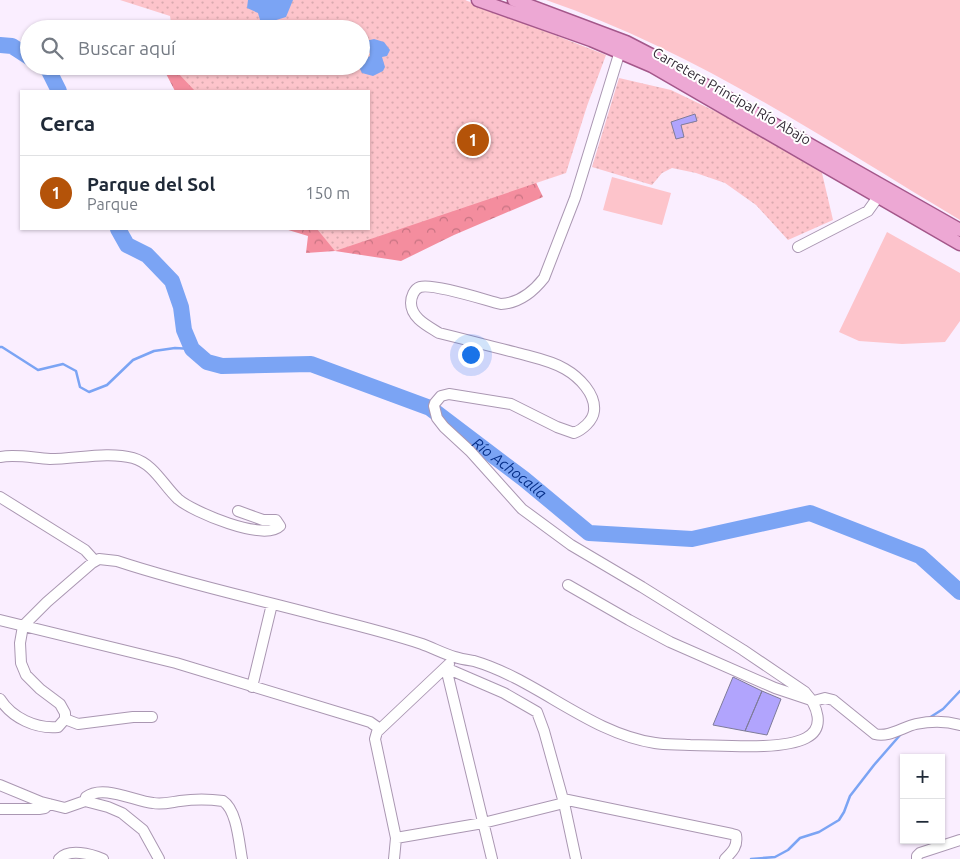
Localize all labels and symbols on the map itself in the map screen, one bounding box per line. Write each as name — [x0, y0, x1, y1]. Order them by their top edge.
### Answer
street label: Carretera Principal Río Abajo — [650, 44, 814, 148]
pin: 1 — [457, 121, 489, 159]
your location — [458, 342, 484, 368]
water label: Río Achocalla — [469, 434, 550, 502]

